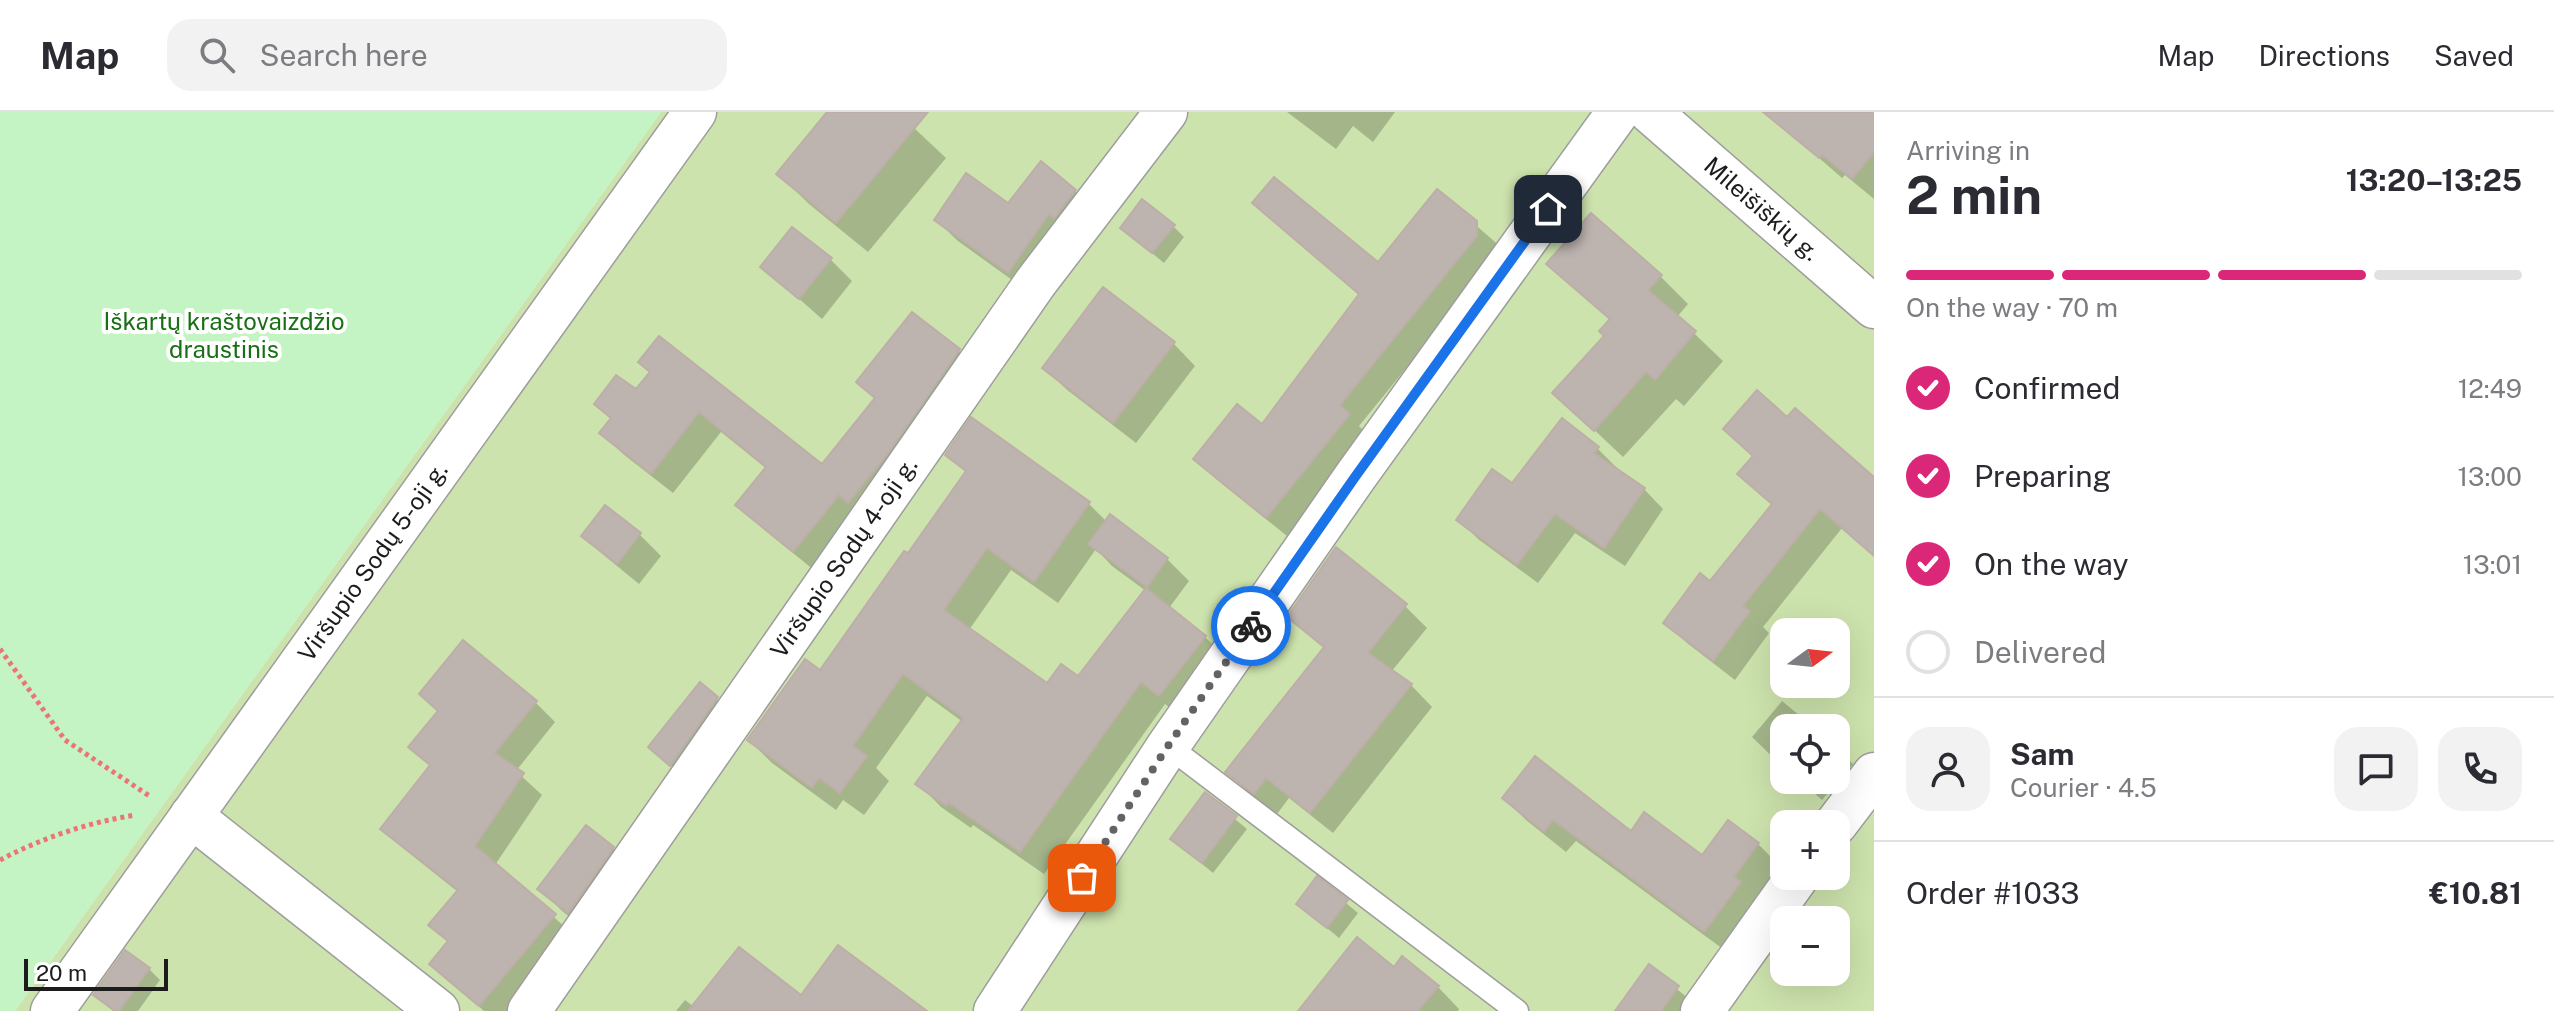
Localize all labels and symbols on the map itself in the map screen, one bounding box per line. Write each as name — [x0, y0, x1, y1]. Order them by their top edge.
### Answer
street label: Mileišiškių g. — [1699, 151, 1826, 266]
pin — [1514, 175, 1582, 243]
park label: Iškartų kraštovaizdžio draustinis — [103, 307, 345, 363]
street label: Viršupio Sodų 4-oji g. — [764, 452, 923, 663]
street label: Viršupio Sodų 5-oji g. — [292, 457, 453, 666]
courier — [1211, 586, 1291, 666]
north arrow — [1770, 618, 1850, 698]
pin — [1048, 844, 1116, 912]
scale bar — [24, 955, 168, 991]

